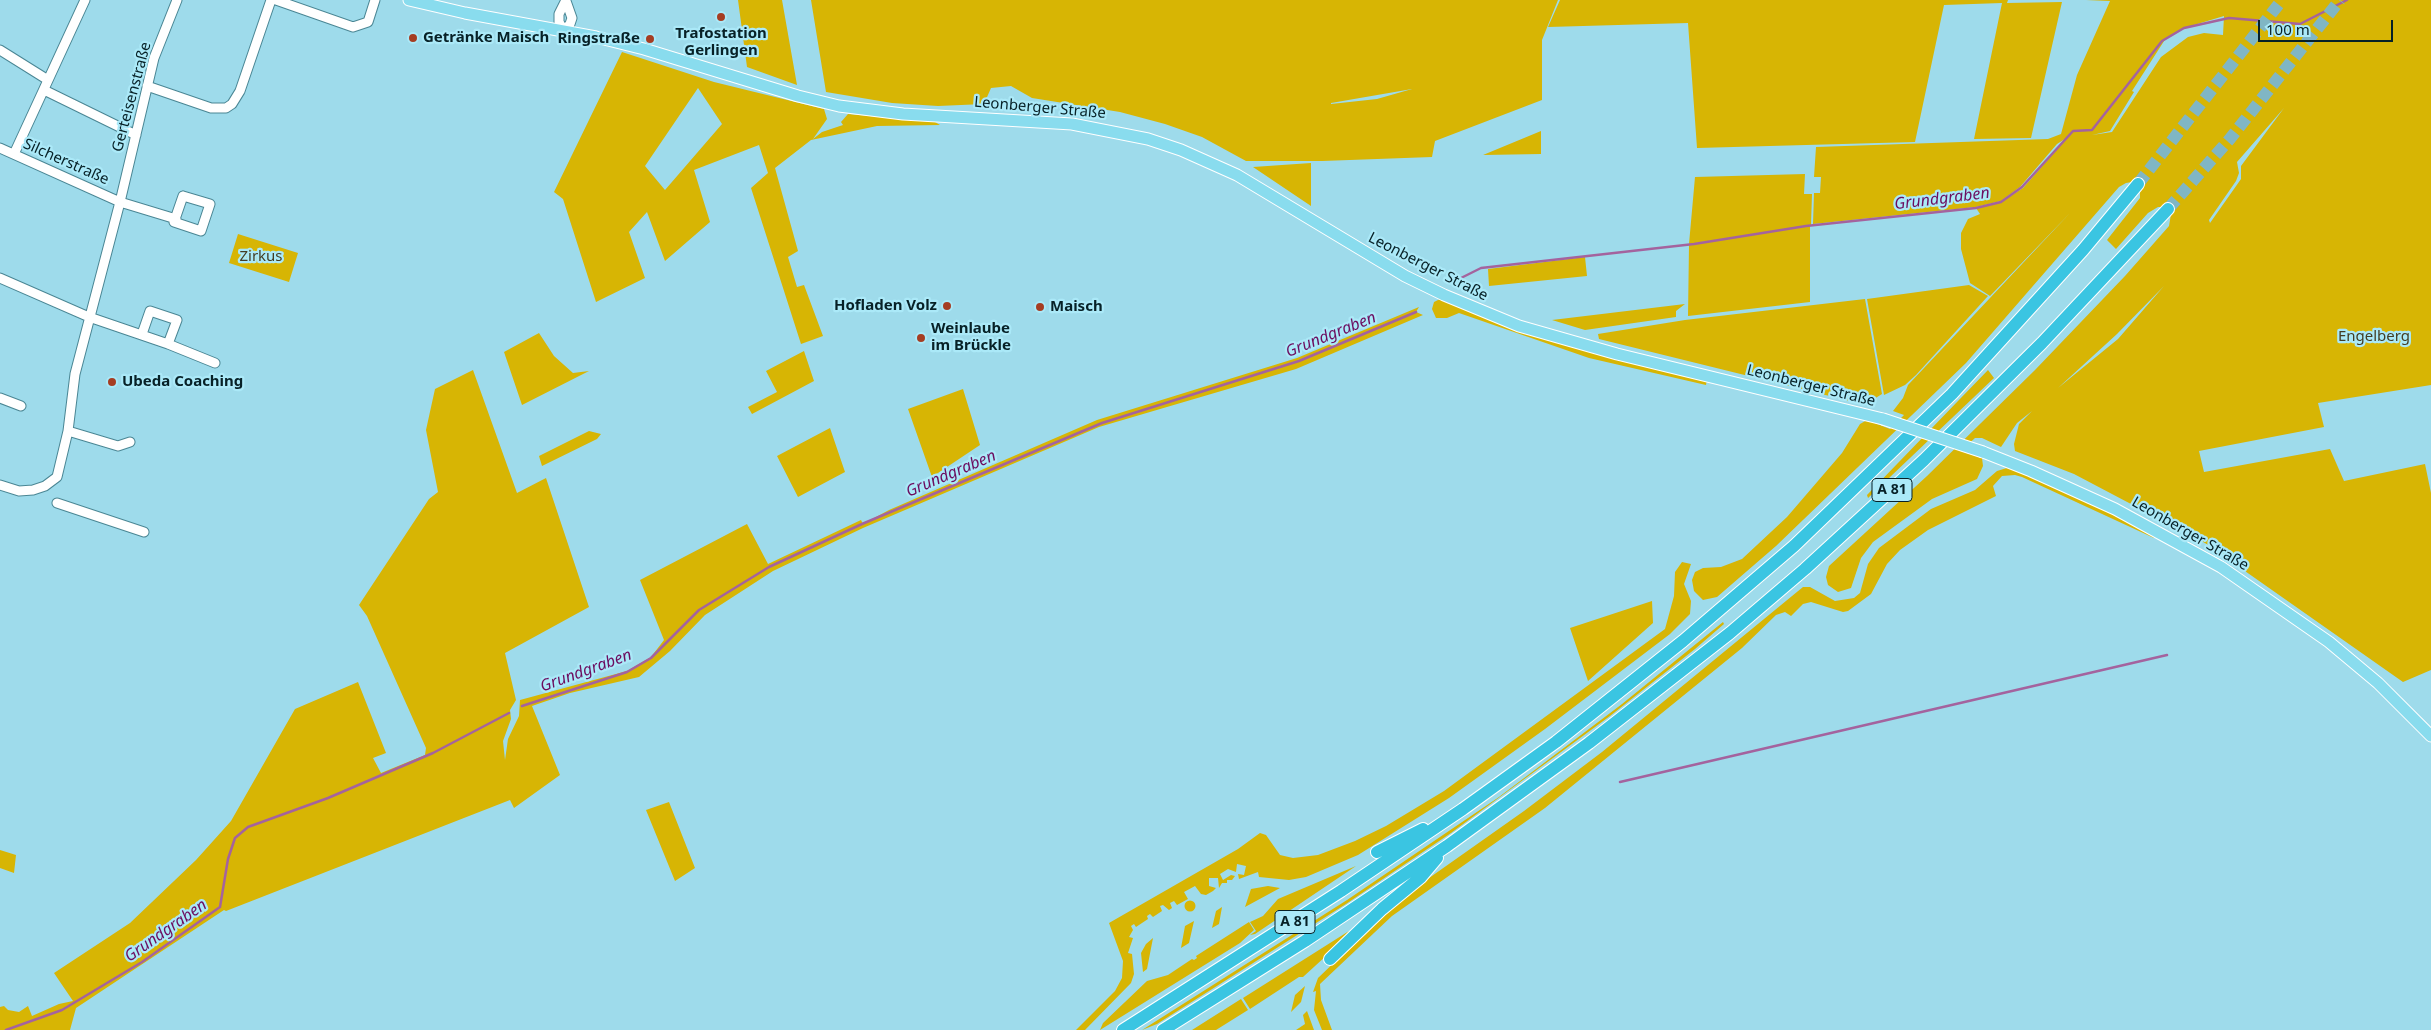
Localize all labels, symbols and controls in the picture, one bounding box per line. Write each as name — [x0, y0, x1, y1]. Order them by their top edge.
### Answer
scale bar — [2261, 10, 2396, 42]
marker: Trafostation Gerlingen — [715, 11, 727, 23]
text: 100 m — [2266, 19, 2310, 39]
place label: Trafostation Gerlingen — [675, 25, 767, 60]
place label: Getränke Maisch — [423, 29, 549, 47]
place label: Ringstraße — [558, 30, 640, 48]
marker: Getränke Maisch — [407, 32, 419, 44]
marker: Ringstraße — [644, 33, 656, 45]
street label: Gerteisenstraße — [109, 40, 155, 154]
street label: Leonberger Straße — [973, 93, 1107, 123]
street label: Silcherstraße — [20, 135, 112, 189]
water label: Grundgraben — [1893, 184, 1991, 214]
street label: Leonberger Straße — [1365, 229, 1491, 305]
park label: Zirkus — [239, 248, 283, 266]
place label: Hofladen Volz — [834, 297, 937, 315]
place label: Maisch — [1050, 298, 1103, 316]
marker: Hofladen Volz — [941, 300, 953, 312]
marker: Maisch — [1034, 301, 1046, 313]
water label: Grundgraben — [1283, 308, 1379, 362]
place label: Weinlaube im Brückle — [931, 320, 1011, 355]
park label: Engelberg — [2338, 328, 2410, 346]
marker: Weinlaube im Brückle — [915, 332, 927, 344]
street label: Leonberger Straße — [1745, 361, 1877, 411]
place label: Ubeda Coaching — [122, 373, 243, 391]
marker: Ubeda Coaching — [106, 376, 118, 388]
water label: Grundgraben — [903, 446, 999, 502]
road number: A 81 — [1872, 478, 1912, 502]
street label: Leonberger Straße — [2128, 493, 2252, 575]
water label: Grundgraben — [538, 646, 634, 696]
water label: Grundgraben — [121, 896, 211, 966]
road number: A 81 — [1275, 910, 1315, 934]

